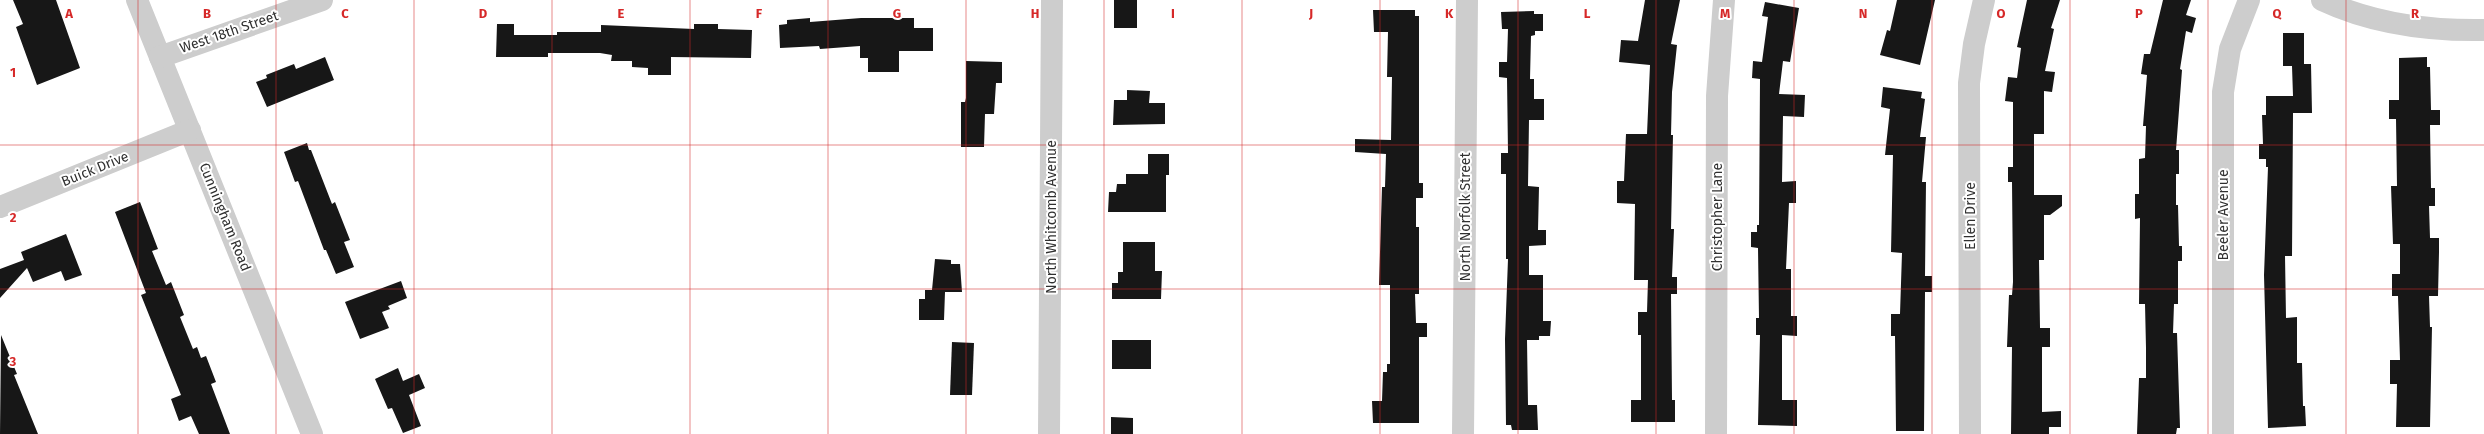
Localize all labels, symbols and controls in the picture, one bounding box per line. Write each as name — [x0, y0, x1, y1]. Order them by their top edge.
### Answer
text: A — [64, 6, 73, 21]
text: B — [203, 6, 211, 21]
text: C — [341, 6, 349, 21]
text: D — [479, 6, 488, 21]
text: E — [618, 6, 625, 21]
text: F — [756, 6, 763, 21]
text: G — [893, 6, 901, 21]
text: H — [1031, 6, 1039, 21]
text: I — [1171, 6, 1175, 21]
text: J — [1308, 6, 1313, 21]
text: K — [1445, 6, 1454, 21]
text: L — [1584, 6, 1591, 21]
text: M — [1720, 6, 1730, 21]
text: N — [1859, 6, 1867, 21]
text: O — [1997, 6, 2006, 21]
text: P — [2135, 6, 2143, 21]
text: Q — [2273, 6, 2283, 21]
text: R — [2411, 6, 2420, 21]
street label: West 18th Street — [177, 7, 281, 57]
text: 1 — [10, 65, 16, 80]
street label: North Whitcomb Avenue — [1043, 140, 1060, 294]
street label: Buick Drive — [59, 148, 131, 190]
street label: North Norfolk Street — [1457, 152, 1474, 281]
street label: Cunningham Road — [196, 160, 254, 274]
street label: Christopher Lane — [1709, 163, 1726, 271]
street label: Beeler Avenue — [2215, 169, 2232, 261]
street label: Ellen Drive — [1962, 182, 1979, 250]
text: 2 — [10, 210, 17, 225]
text: 3 — [9, 354, 17, 369]

